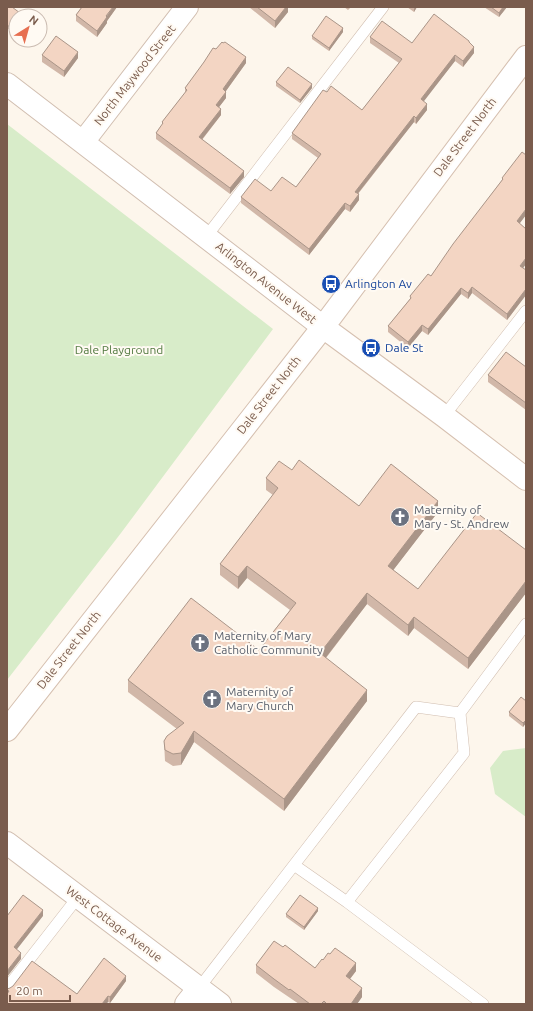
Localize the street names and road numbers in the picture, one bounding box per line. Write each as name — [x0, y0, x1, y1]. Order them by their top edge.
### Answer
street label: North Maywood Street — [91, 22, 178, 127]
street label: Dale Street North — [431, 95, 498, 179]
street label: Arlington Avenue West — [213, 239, 319, 326]
street label: Dale Street North — [234, 353, 303, 436]
street label: Dale Street North — [34, 608, 103, 691]
street label: West Cottage Avenue — [64, 883, 165, 964]

